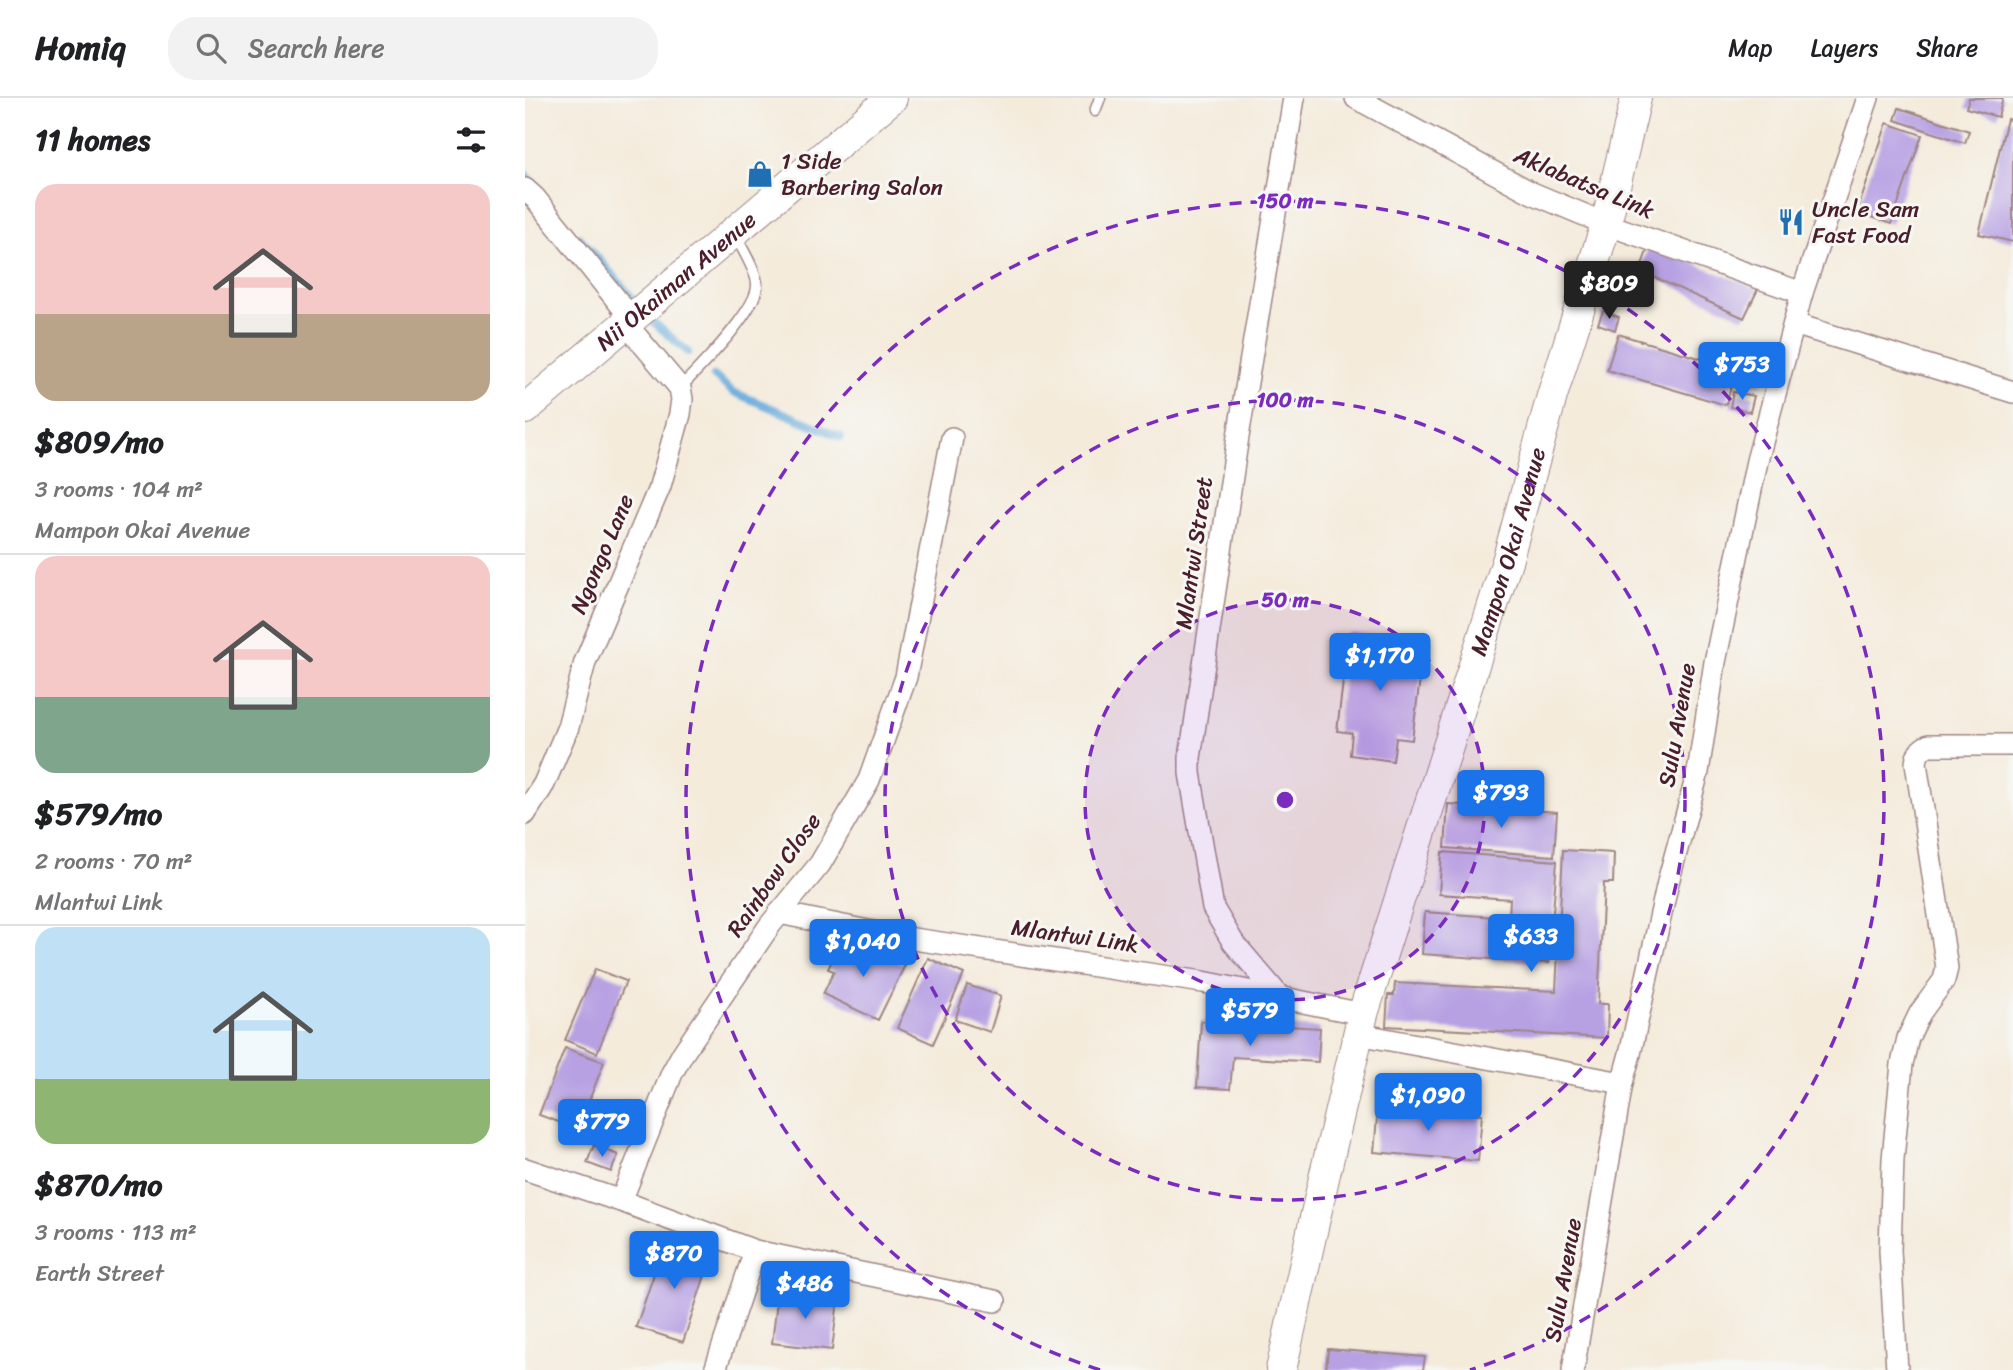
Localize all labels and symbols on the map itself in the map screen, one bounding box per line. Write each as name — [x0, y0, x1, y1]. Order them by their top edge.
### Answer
street label: Aklabatsa Link — [1506, 135, 1661, 231]
place label: 1 Side Barbering Salon — [781, 141, 943, 208]
shop icon: 1 Side Barbering Salon — [745, 159, 775, 189]
text: 150 m — [1257, 182, 1314, 220]
place label: Uncle Sam Fast Food — [1812, 189, 1919, 256]
street label: Nii Okaiman Avenue — [586, 200, 766, 362]
restaurant icon: Uncle Sam Fast Food — [1776, 207, 1806, 237]
pin: $809 — [1568, 262, 1650, 321]
pin: $753 — [1701, 342, 1783, 402]
text: 100 m — [1256, 381, 1314, 419]
street label: Mampon Okai Avenue — [1458, 443, 1558, 661]
street label: Mlantwi Street — [1163, 474, 1225, 632]
street label: Ngongo Lane — [558, 487, 646, 621]
text: 50 m — [1261, 581, 1310, 619]
pin: $1,170 — [1323, 634, 1437, 693]
street label: Sulu Avenue — [1646, 660, 1708, 790]
pin: $793 — [1460, 770, 1542, 830]
centre of rings — [1273, 788, 1297, 812]
street label: Rainbow Close — [716, 804, 832, 946]
street label: Mlantwi Link — [1009, 907, 1141, 965]
pin: $633 — [1490, 914, 1572, 974]
pin: $1,040 — [806, 920, 920, 979]
pin: $579 — [1209, 988, 1291, 1048]
pin: $1,090 — [1371, 1074, 1485, 1133]
pin: $779 — [561, 1100, 643, 1159]
street label: Sulu Avenue — [1532, 1215, 1594, 1345]
pin: $870 — [633, 1232, 715, 1291]
pin: $486 — [764, 1262, 846, 1321]

